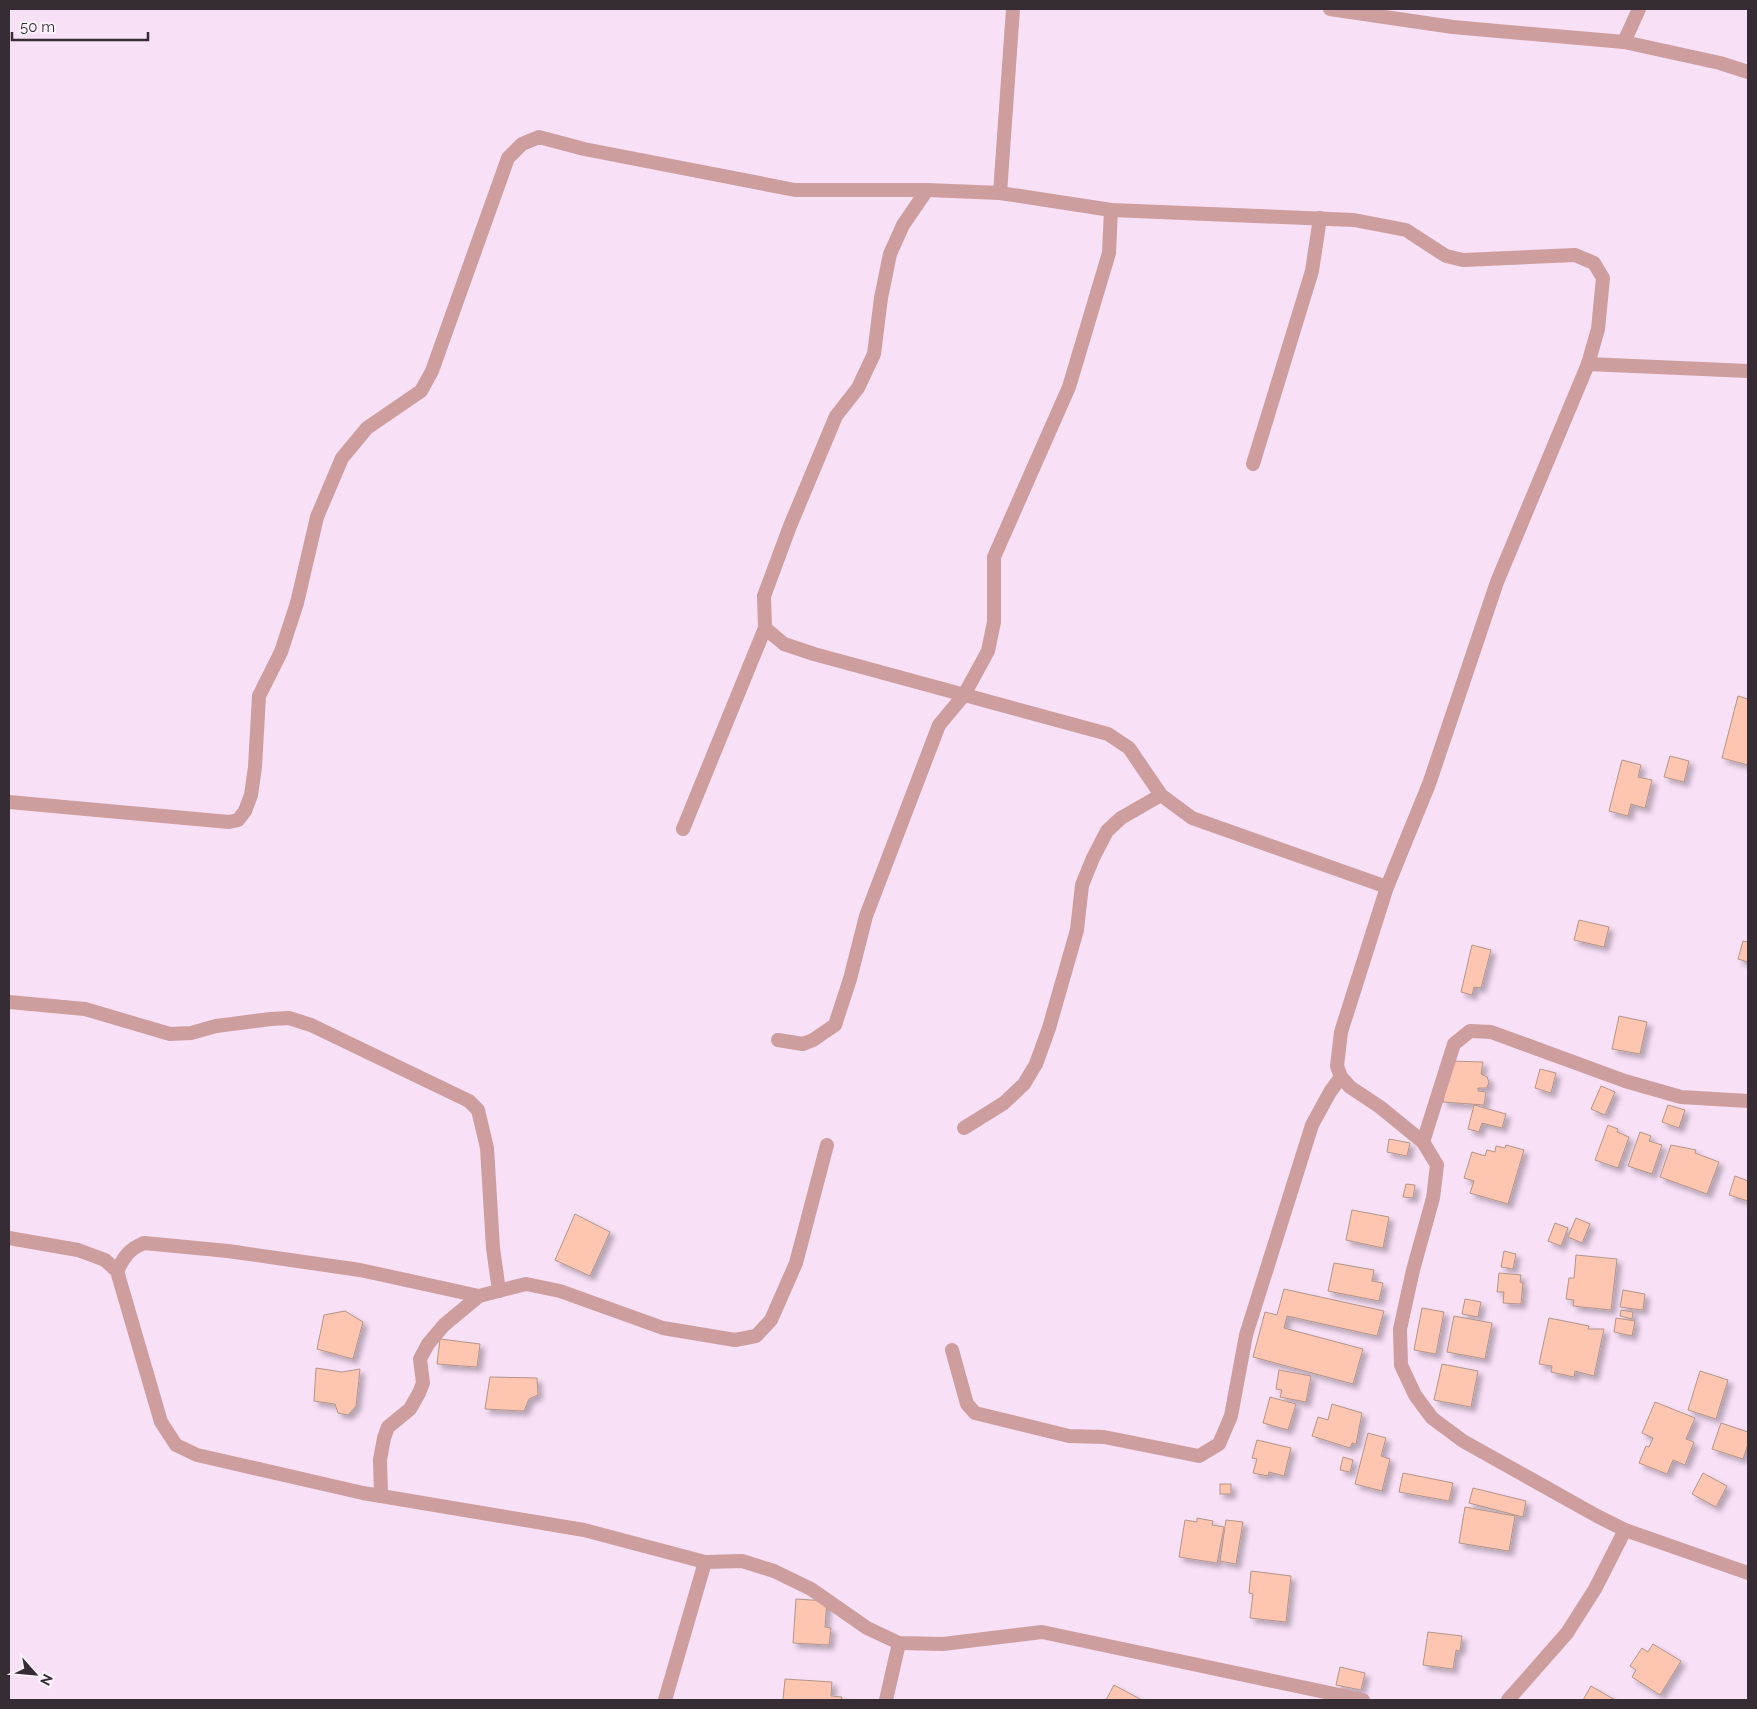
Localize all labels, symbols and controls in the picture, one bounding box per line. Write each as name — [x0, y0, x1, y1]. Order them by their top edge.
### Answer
scale bar — [12, 10, 149, 42]
text: 50 m — [20, 18, 55, 36]
north arrow — [10, 1649, 60, 1699]
text: N — [37, 1672, 56, 1688]

